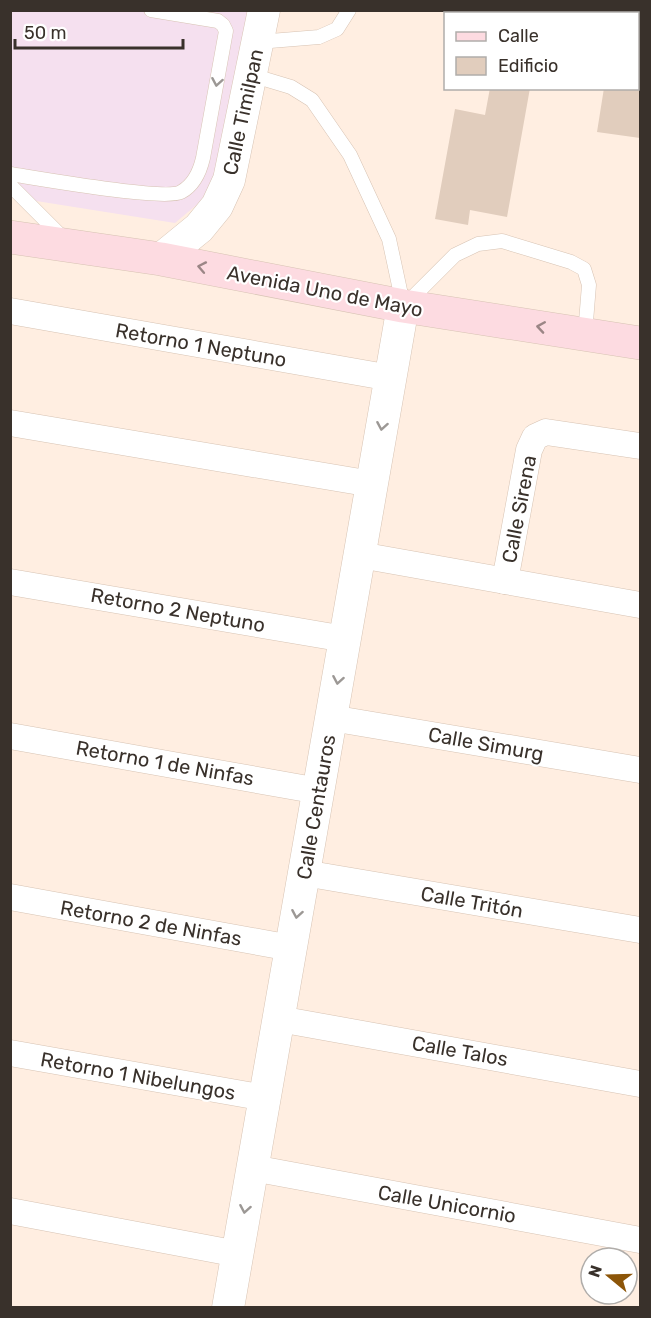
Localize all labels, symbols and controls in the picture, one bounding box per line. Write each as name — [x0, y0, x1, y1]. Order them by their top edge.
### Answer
scale bar — [15, 12, 183, 50]
legend — [444, 12, 639, 90]
text: 50 m — [24, 22, 67, 44]
text: Calle — [498, 25, 539, 47]
street label: Calle Timilpan — [218, 47, 268, 177]
text: Edificio — [498, 55, 558, 77]
one-way arrow — [211, 77, 224, 87]
street label: Avenida Uno de Mayo — [225, 260, 425, 322]
one-way arrow — [197, 261, 207, 274]
street label: Retorno 1 Neptuno — [114, 318, 288, 372]
one-way arrow — [537, 322, 546, 334]
one-way arrow — [376, 421, 389, 431]
street label: Calle Sirena — [497, 453, 541, 565]
street label: Retorno 2 Neptuno — [89, 583, 267, 637]
one-way arrow — [332, 675, 345, 685]
street label: Calle Simurg — [426, 722, 546, 766]
street label: Calle Centauros — [291, 733, 341, 881]
street label: Retorno 1 de Ninfas — [74, 736, 256, 790]
street label: Calle Tritón — [419, 881, 525, 923]
street label: Retorno 2 de Ninfas — [58, 895, 244, 951]
one-way arrow — [291, 908, 304, 918]
street label: Calle Talos — [410, 1031, 510, 1071]
street label: Retorno 1 Nibelungos — [39, 1047, 237, 1105]
street label: Calle Unicornio — [376, 1180, 518, 1228]
one-way arrow — [240, 1205, 252, 1214]
north arrow — [579, 1246, 639, 1306]
text: N — [584, 1263, 606, 1280]

